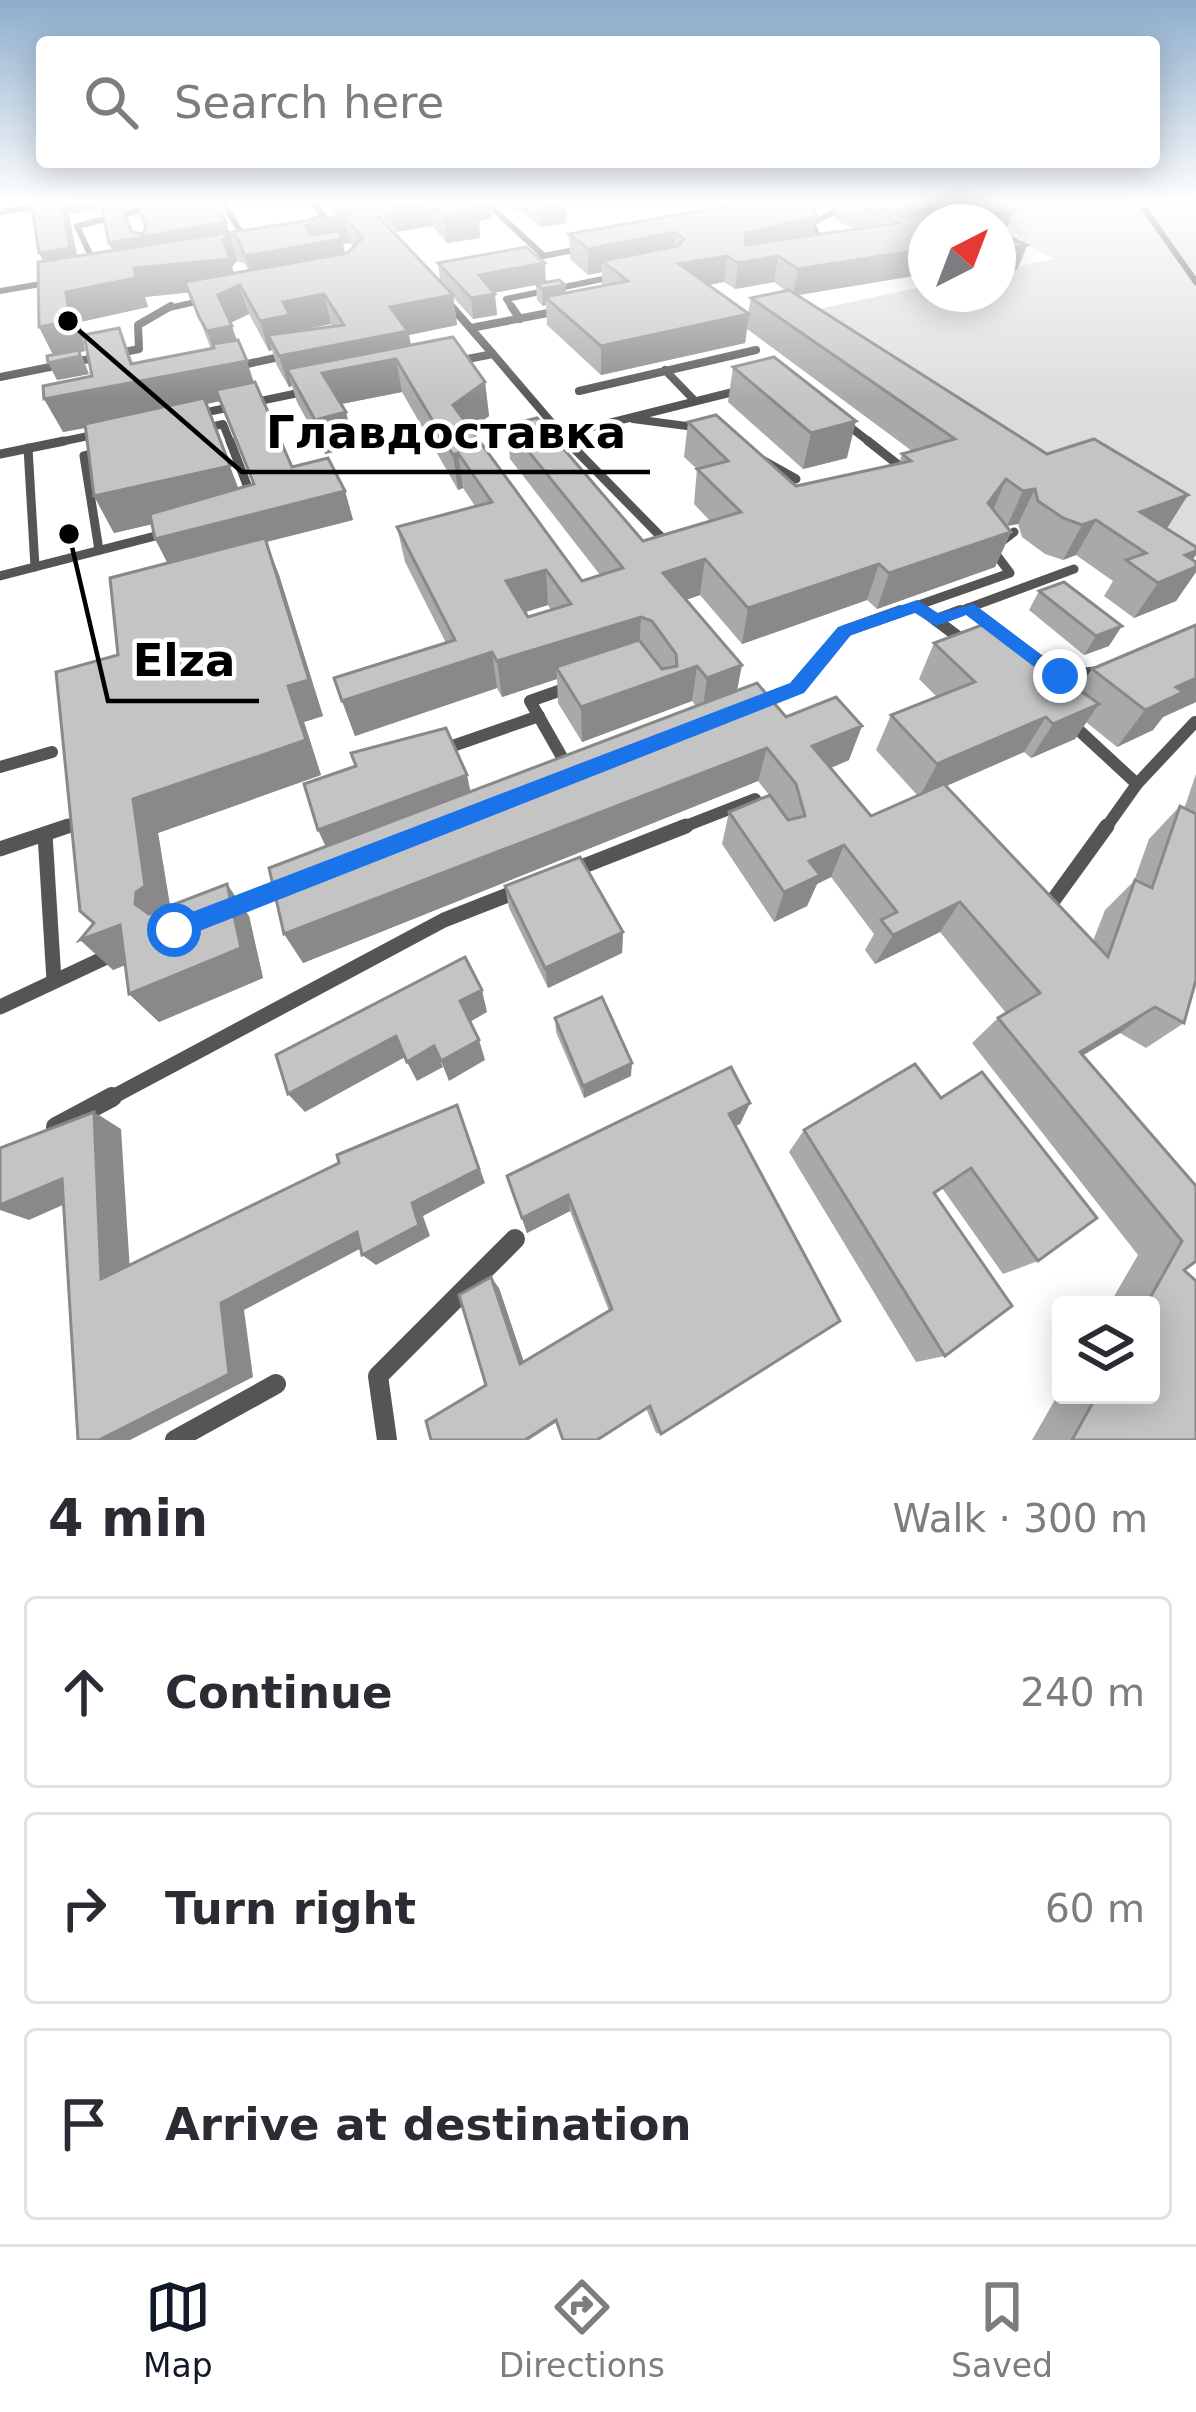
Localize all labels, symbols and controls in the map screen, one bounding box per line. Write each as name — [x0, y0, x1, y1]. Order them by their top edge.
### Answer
search box — [36, 36, 1160, 168]
icon: search — [78, 69, 144, 135]
text: Search here — [174, 76, 444, 129]
north arrow — [908, 204, 1016, 312]
callout: Главдоставка — [242, 391, 650, 472]
text: Главдоставка — [266, 406, 626, 459]
callout: Elza — [108, 620, 259, 701]
text: Elza — [133, 634, 235, 687]
route end — [1033, 649, 1087, 703]
route start — [147, 903, 201, 957]
map controls — [1052, 1296, 1160, 1404]
button: layers — [1052, 1296, 1160, 1404]
text: 4 min — [48, 1489, 208, 1548]
text: Walk · 300 m — [893, 1496, 1148, 1541]
icon: ahead — [51, 1659, 117, 1725]
text: Continue — [165, 1666, 393, 1719]
text: 240 m — [1020, 1670, 1145, 1715]
icon: right — [51, 1875, 117, 1941]
text: Turn right — [165, 1882, 416, 1935]
text: 60 m — [1045, 1886, 1145, 1931]
icon: arrive — [51, 2091, 117, 2157]
text: Arrive at destination — [165, 2098, 691, 2151]
tab: Map — [143, 2274, 213, 2385]
tab: Directions — [499, 2274, 665, 2385]
tab: Saved — [951, 2274, 1053, 2385]

